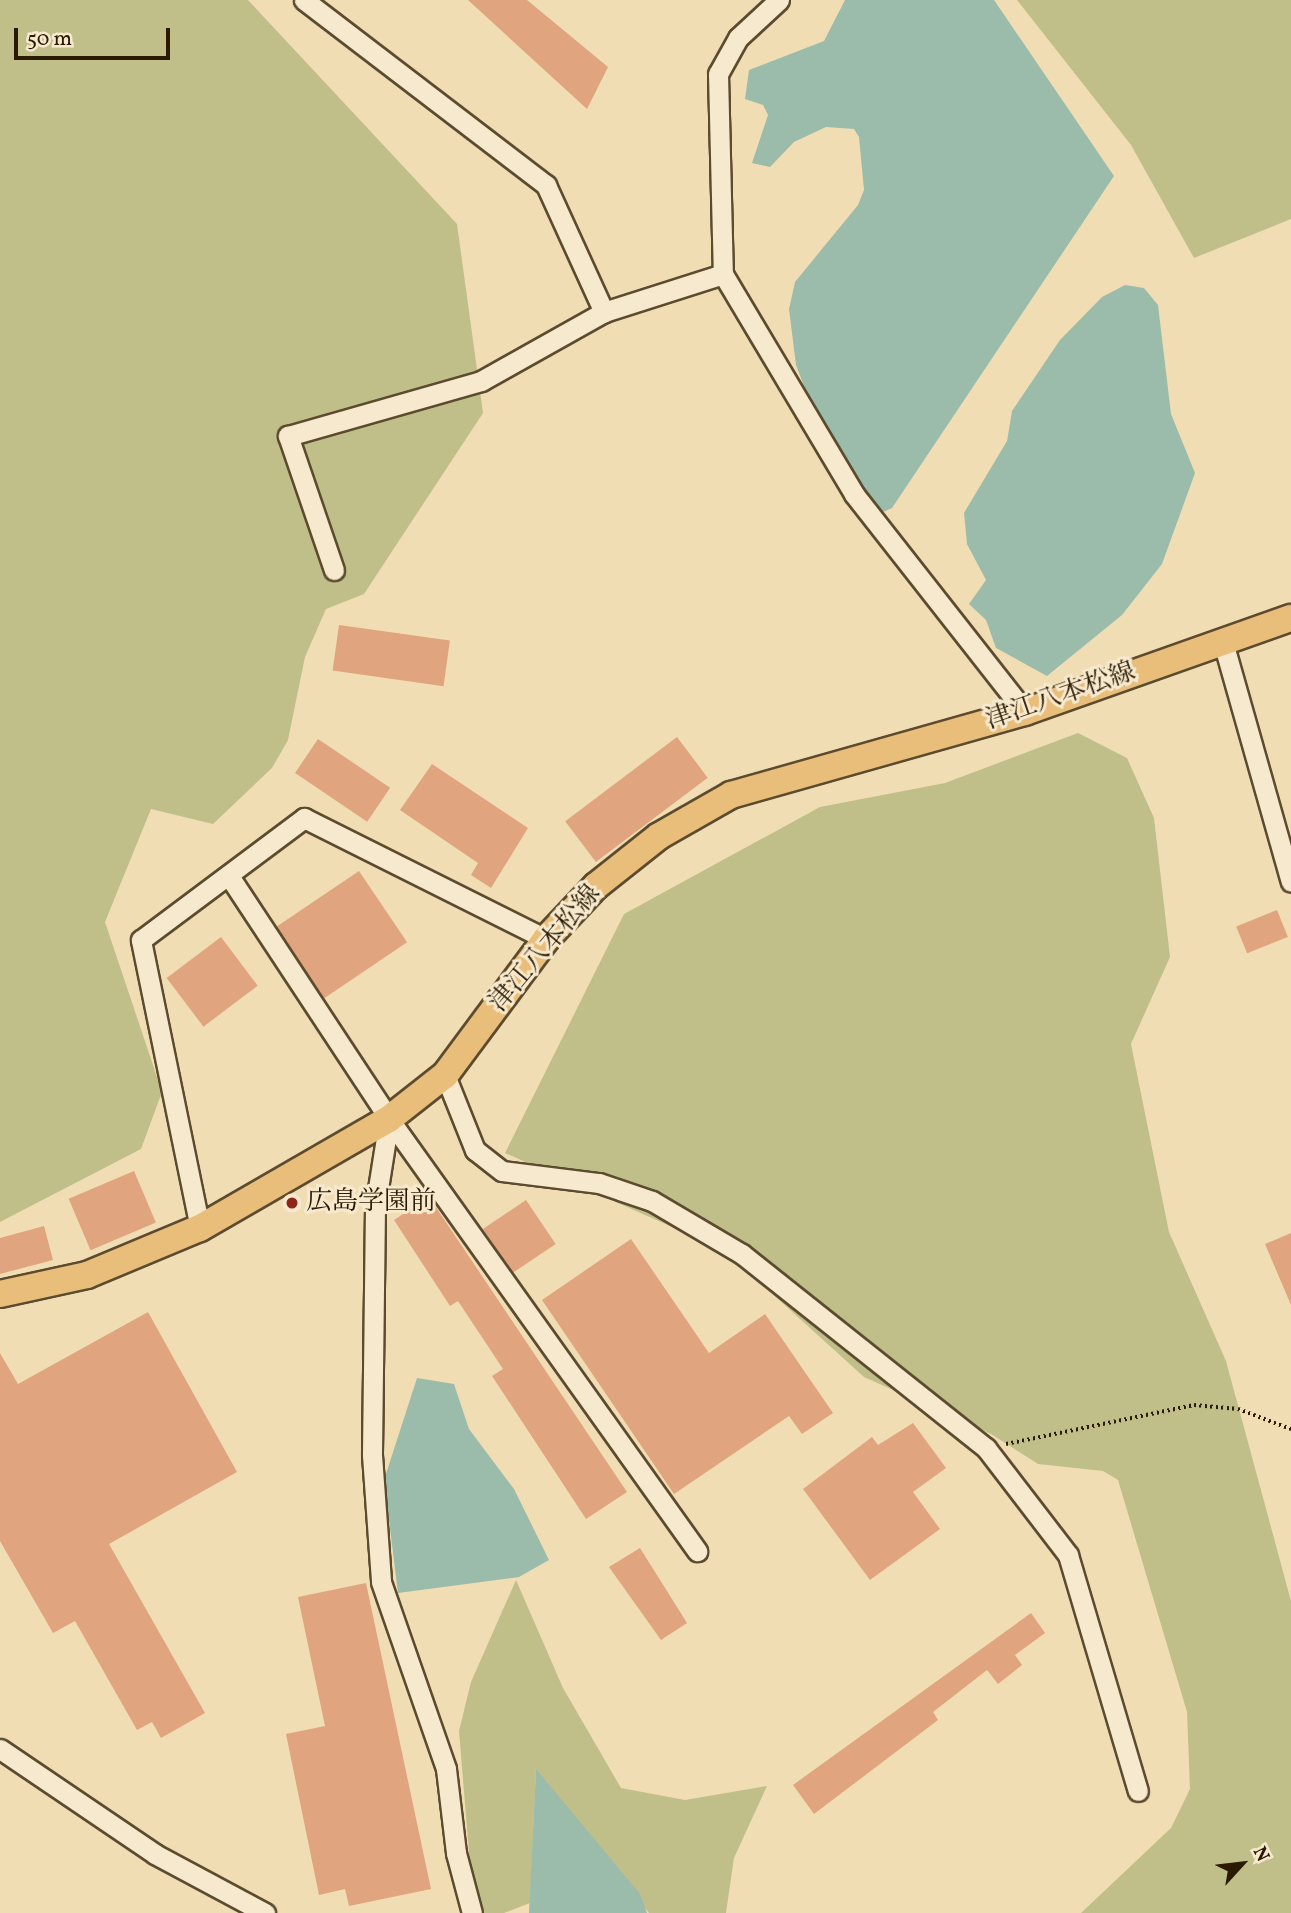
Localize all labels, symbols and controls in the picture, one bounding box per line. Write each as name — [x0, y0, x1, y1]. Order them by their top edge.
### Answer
scale bar — [18, 14, 173, 58]
text: 50 m — [27, 25, 72, 54]
street label: 津江八本松線 — [982, 657, 1140, 737]
street label: 津江八本松線 — [484, 879, 608, 1019]
place label: 広島学園前 — [306, 1187, 436, 1219]
marker: 広島学園前 — [284, 1195, 300, 1211]
north arrow — [1207, 1829, 1277, 1899]
text: N — [1246, 1842, 1275, 1867]

